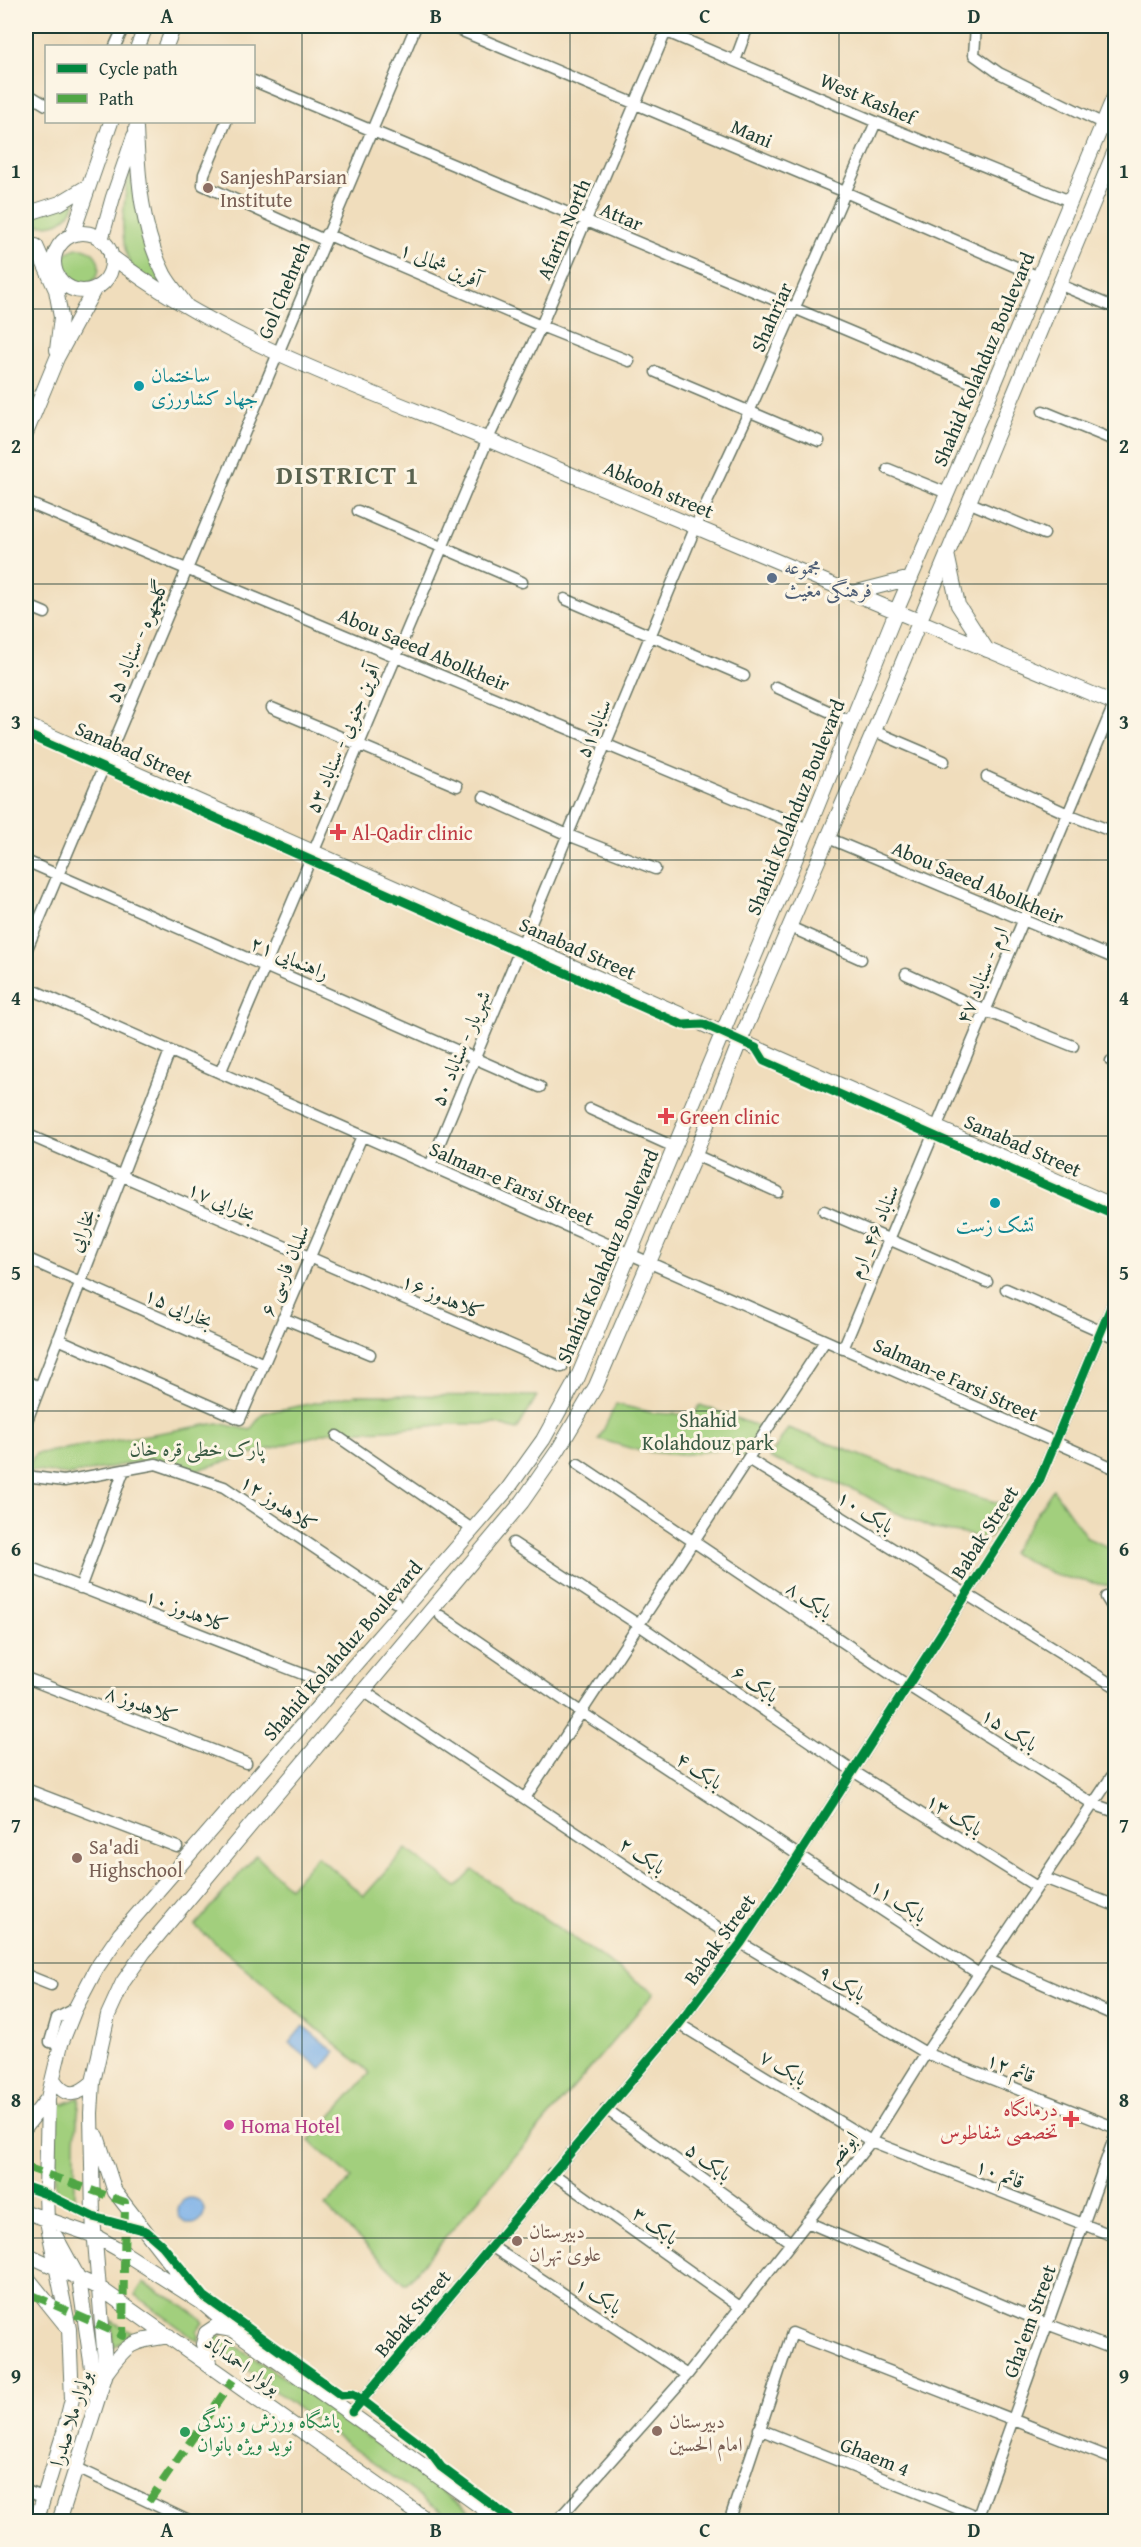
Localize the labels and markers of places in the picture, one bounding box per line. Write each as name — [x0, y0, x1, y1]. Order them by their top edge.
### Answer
place label: SanjeshParsian Institute — [220, 162, 347, 214]
marker: SanjeshParsian Institute — [201, 181, 215, 195]
place label: ساختمان جهاد کشاورزی — [151, 360, 258, 412]
marker: ساختمان جهاد کشاورزی — [132, 379, 146, 393]
place label: مجموعه فرهنگی مغیث — [784, 552, 872, 604]
marker: مجموعه فرهنگی مغیث — [765, 571, 779, 585]
place label: Al-Qadir clinic — [352, 818, 473, 847]
marker: Al-Qadir clinic — [329, 823, 347, 841]
place label: Green clinic — [680, 1102, 780, 1131]
marker: Green clinic — [657, 1107, 675, 1125]
marker: تشک زست — [988, 1196, 1002, 1210]
place label: تشک زست — [956, 1210, 1034, 1239]
place label: Sa'adi Highschool — [89, 1832, 183, 1884]
marker: Sa'adi Highschool — [70, 1851, 84, 1865]
place label: درمانگاه تخصصی شفاطوس — [940, 2094, 1058, 2147]
marker: درمانگاه تخصصی شفاطوس — [1062, 2110, 1080, 2128]
place label: Homa Hotel — [241, 2111, 341, 2140]
marker: Homa Hotel — [222, 2118, 236, 2132]
place label: دبیرستان علوی تهران — [529, 2216, 601, 2268]
marker: دبیرستان علوی تهران — [510, 2234, 524, 2248]
place label: باشگاه ورزش و زندگی نوید ویژه بانوان — [197, 2406, 340, 2458]
place label: دبیرستان امام الحسین — [669, 2406, 743, 2462]
marker: دبیرستان امام الحسین — [650, 2424, 664, 2438]
marker: باشگاه ورزش و زندگی نوید ویژه بانوان — [178, 2425, 192, 2439]

